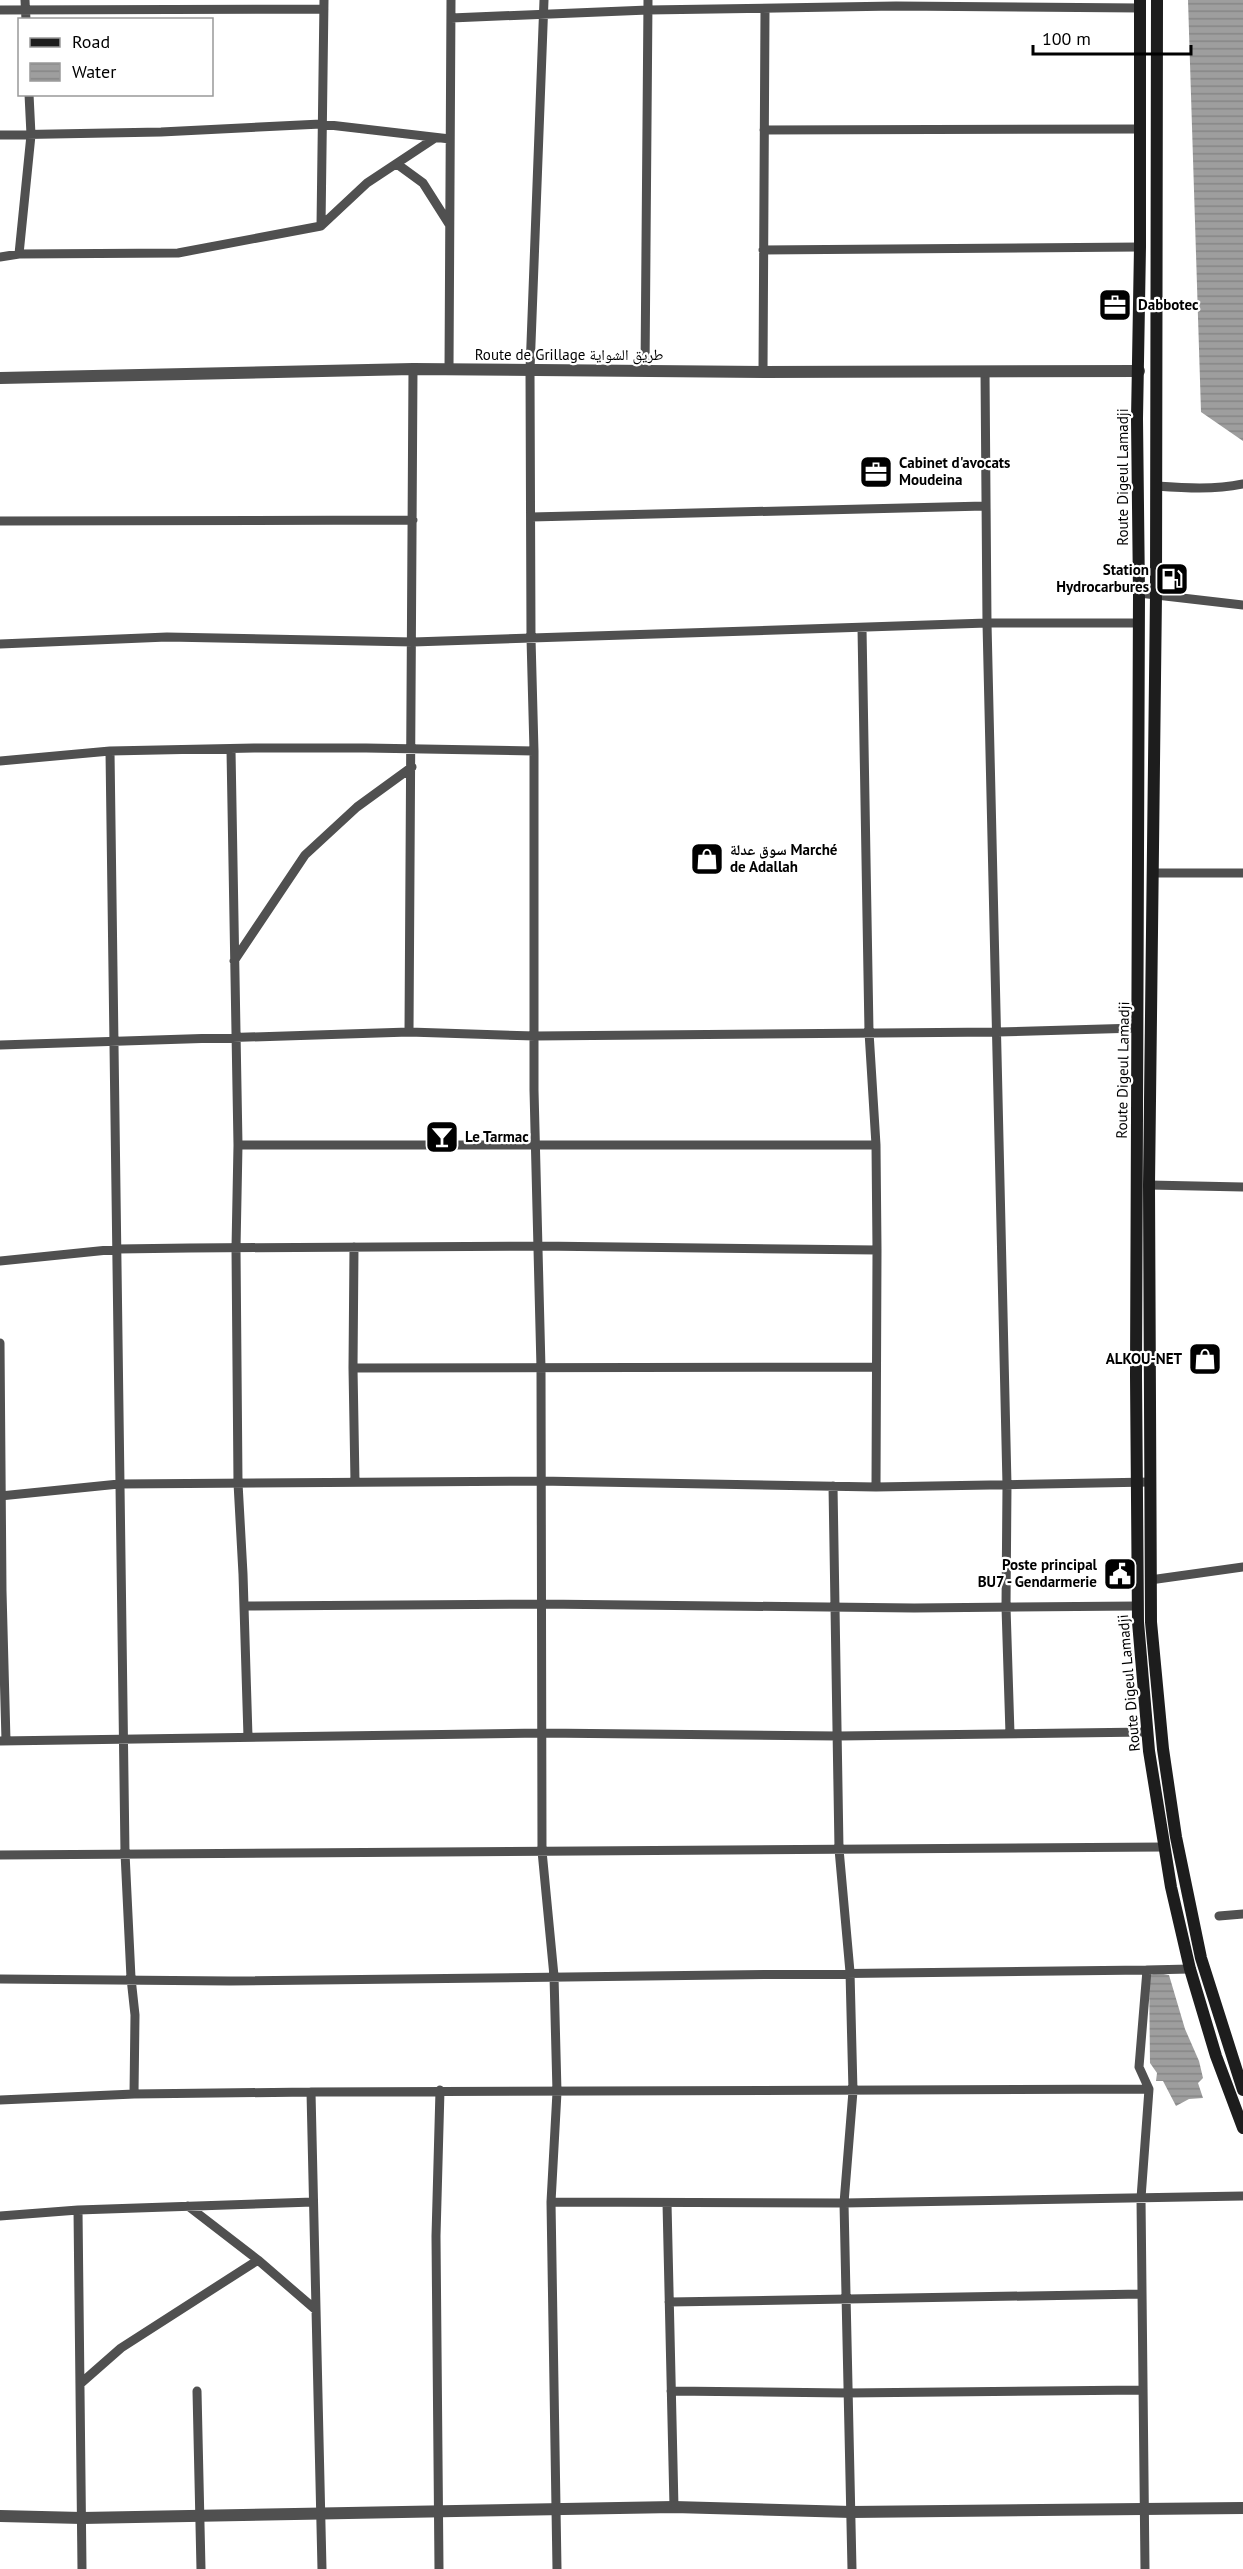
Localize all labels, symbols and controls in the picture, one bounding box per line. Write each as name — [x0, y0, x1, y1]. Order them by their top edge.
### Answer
legend — [18, 18, 213, 96]
scale bar — [1033, 18, 1190, 56]
text: 100 m — [1042, 27, 1091, 50]
text: Road — [72, 30, 110, 53]
text: Water — [72, 60, 116, 83]
office icon: Dabbotec — [1097, 287, 1133, 323]
place label: Dabbotec — [1138, 295, 1199, 314]
street label: Route de Grillage طريق الشواية — [475, 345, 663, 365]
street label: Route Digeul Lamadji — [1113, 408, 1132, 546]
place label: Cabinet d'avocats Moudeina — [899, 453, 1010, 489]
office icon: Cabinet d'avocats Moudeina — [858, 454, 894, 490]
place label: Station Hydrocarbures — [1056, 560, 1149, 596]
fuel station icon: Station Hydrocarbures — [1154, 561, 1190, 597]
place label: سوق عدلة Marché de Adallah — [730, 840, 838, 876]
shop icon: سوق عدلة Marché de Adallah — [689, 841, 725, 877]
street label: Route Digeul Lamadji — [1112, 1001, 1133, 1139]
bar icon: Le Tarmac — [424, 1119, 460, 1155]
place label: Le Tarmac — [465, 1127, 529, 1146]
shop icon: ALKOU-NET — [1187, 1341, 1223, 1377]
place label: ALKOU-NET — [1106, 1349, 1182, 1368]
place label: Poste principal BU7 - Gendarmerie — [978, 1555, 1098, 1591]
public building icon: Poste principal BU7 - Gendarmerie — [1102, 1556, 1138, 1592]
street label: Route Digeul Lamadji — [1113, 1614, 1144, 1752]

